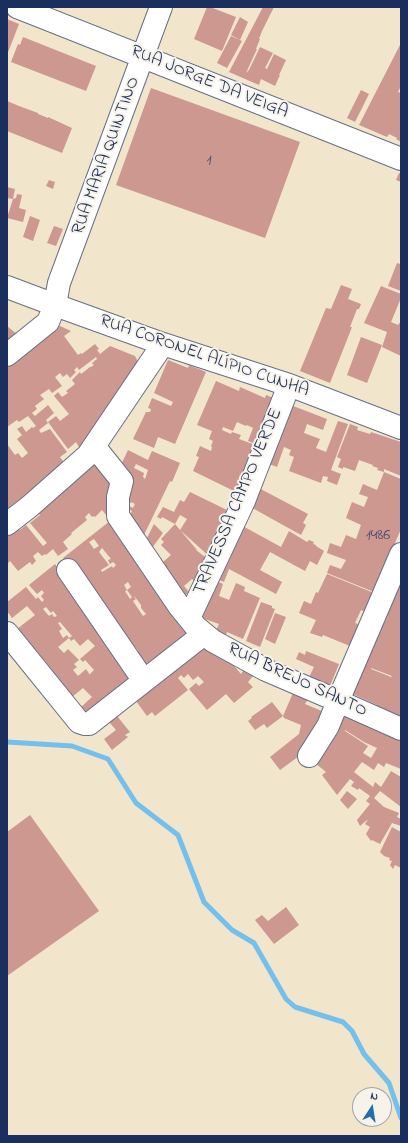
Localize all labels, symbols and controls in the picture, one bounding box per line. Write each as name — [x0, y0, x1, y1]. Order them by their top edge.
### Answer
street label: RUA JORGE DA VEIGA — [127, 42, 291, 124]
street label: RUA MARIA QUINTINO — [68, 74, 146, 238]
house number: 1 — [206, 151, 212, 171]
street label: RUA CORONEL ALÍPIO CUNHA — [96, 311, 312, 403]
street label: TRAVESSA CAMPO VERDE — [190, 406, 288, 598]
house number: 1486 — [366, 526, 390, 546]
street label: RUA BREJO SANTO — [224, 639, 370, 723]
north arrow — [352, 1087, 392, 1127]
text: N — [369, 1088, 380, 1105]

